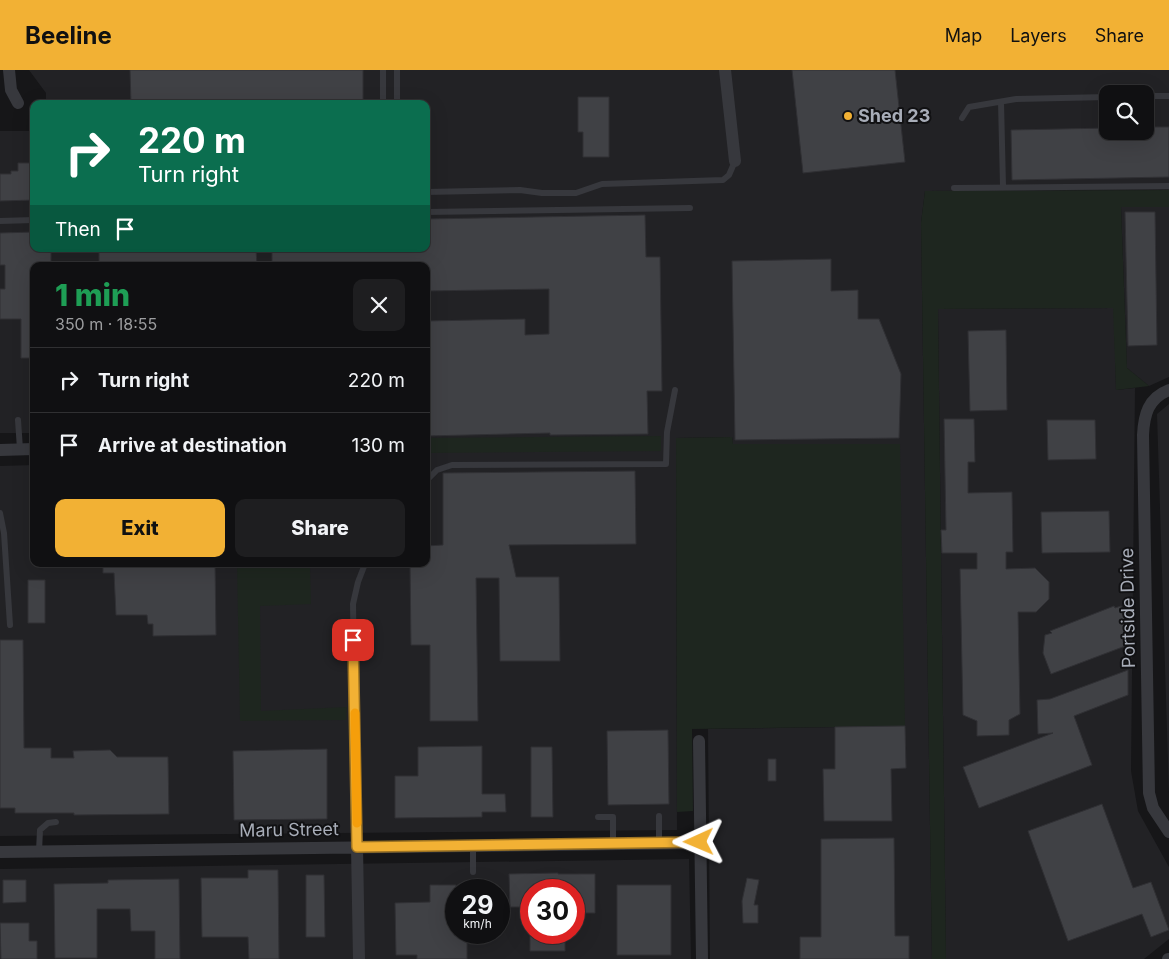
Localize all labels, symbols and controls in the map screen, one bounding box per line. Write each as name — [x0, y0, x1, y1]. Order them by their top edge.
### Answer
text: Beeline — [25, 21, 112, 50]
text: Map — [945, 25, 982, 46]
text: Layers — [1010, 25, 1067, 46]
text: Share — [1095, 25, 1144, 46]
map controls — [1099, 85, 1154, 140]
button: search — [1099, 85, 1154, 140]
place label: Shed 23 — [858, 105, 930, 126]
marker: Shed 23 — [842, 110, 854, 122]
text: 220 m — [138, 119, 246, 161]
icon: right — [55, 120, 120, 185]
text: Turn right — [138, 161, 239, 187]
icon: arrive — [111, 215, 139, 243]
text: Then — [55, 218, 101, 241]
text: 1 min — [55, 277, 130, 313]
button: close — [353, 279, 405, 331]
text: 350 m · 18:55 — [55, 314, 157, 334]
icon: right — [55, 366, 83, 394]
text: Turn right — [98, 369, 189, 392]
text: 220 m — [348, 369, 405, 392]
icon: arrive — [55, 431, 83, 459]
text: Arrive at destination — [98, 434, 287, 457]
text: 130 m — [352, 434, 405, 457]
button: Exit — [55, 499, 225, 557]
button: Share — [235, 499, 405, 557]
street label: Portside Drive — [1116, 548, 1139, 668]
pin — [332, 619, 374, 661]
icon: arrive — [339, 626, 367, 654]
position arrow — [672, 815, 724, 867]
street label: Maru Street — [239, 818, 339, 841]
speed limit sign: 30 — [520, 879, 585, 944]
text: 29 — [462, 890, 493, 920]
text: km/h — [463, 916, 492, 931]

